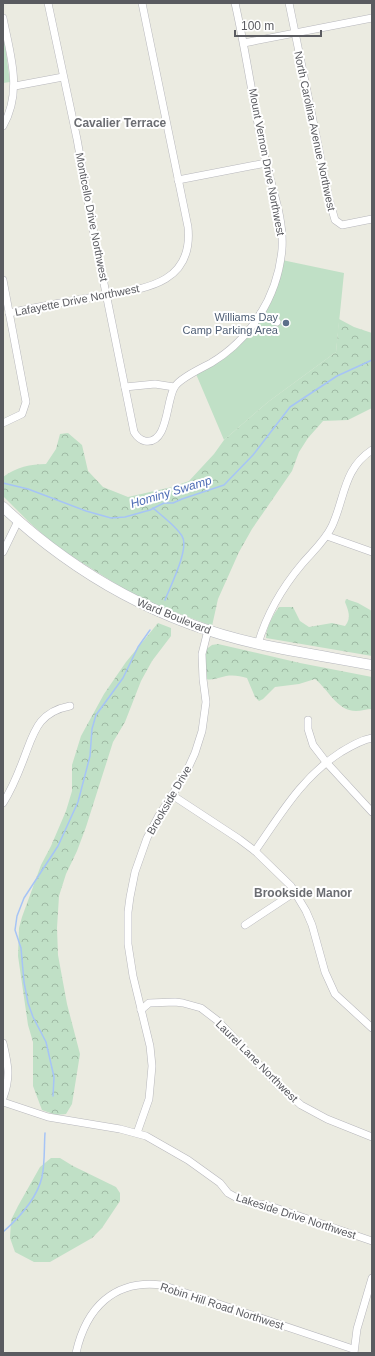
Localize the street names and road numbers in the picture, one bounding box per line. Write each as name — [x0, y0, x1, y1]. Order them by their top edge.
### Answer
street label: North Carolina Avenue Northwest — [292, 50, 338, 212]
street label: Mount Vernon Drive Northwest — [247, 87, 287, 237]
street label: Monticello Drive Northwest — [74, 152, 110, 282]
street label: Lafayette Drive Northwest — [14, 282, 140, 318]
street label: Ward Boulevard — [135, 596, 213, 636]
street label: Brookside Drive — [144, 763, 194, 837]
street label: Laurel Lane Northwest — [214, 1018, 300, 1104]
street label: Lakeside Drive Northwest — [235, 1191, 357, 1241]
street label: Robin Hill Road Northwest — [159, 1280, 285, 1332]

